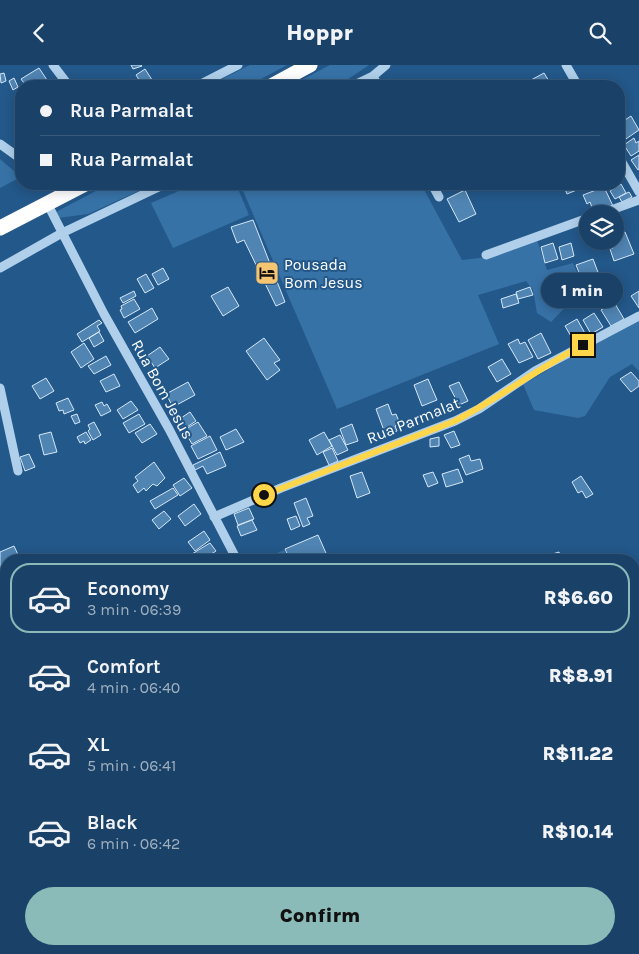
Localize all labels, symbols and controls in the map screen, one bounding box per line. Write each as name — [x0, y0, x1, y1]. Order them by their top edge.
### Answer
icon: back — [25, 19, 53, 47]
icon: search — [586, 19, 614, 47]
text: Hoppr — [286, 20, 353, 46]
text: Rua Parmalat — [70, 100, 193, 122]
text: Rua Parmalat — [70, 149, 193, 171]
map controls — [579, 205, 624, 250]
button: layers — [579, 205, 624, 250]
place label: Pousada Bom Jesus — [284, 255, 363, 292]
hotel icon: Pousada Bom Jesus — [254, 260, 280, 286]
callout: 1 min — [542, 273, 624, 307]
text: 1 min — [561, 281, 603, 300]
route end — [572, 334, 594, 356]
street label: Rua Bom Jesus — [127, 336, 198, 442]
street label: Rua Parmalat — [364, 393, 462, 448]
route start — [253, 484, 275, 506]
icon: car — [27, 576, 72, 621]
text: Economy — [87, 578, 169, 600]
text: R$6.60 — [544, 587, 613, 609]
text: 3 min · 06:39 — [87, 600, 181, 619]
icon: car — [27, 654, 72, 699]
text: Comfort — [87, 656, 161, 678]
text: R$8.91 — [549, 665, 613, 687]
text: 4 min · 06:40 — [87, 678, 180, 697]
icon: car — [27, 732, 72, 777]
text: XL — [87, 734, 109, 756]
text: R$11.22 — [542, 743, 613, 765]
text: 5 min · 06:41 — [87, 756, 176, 775]
icon: car — [27, 810, 72, 855]
text: Black — [87, 812, 138, 834]
text: R$10.14 — [542, 821, 613, 843]
text: 6 min · 06:42 — [87, 834, 180, 853]
button: Confirm — [25, 887, 615, 945]

